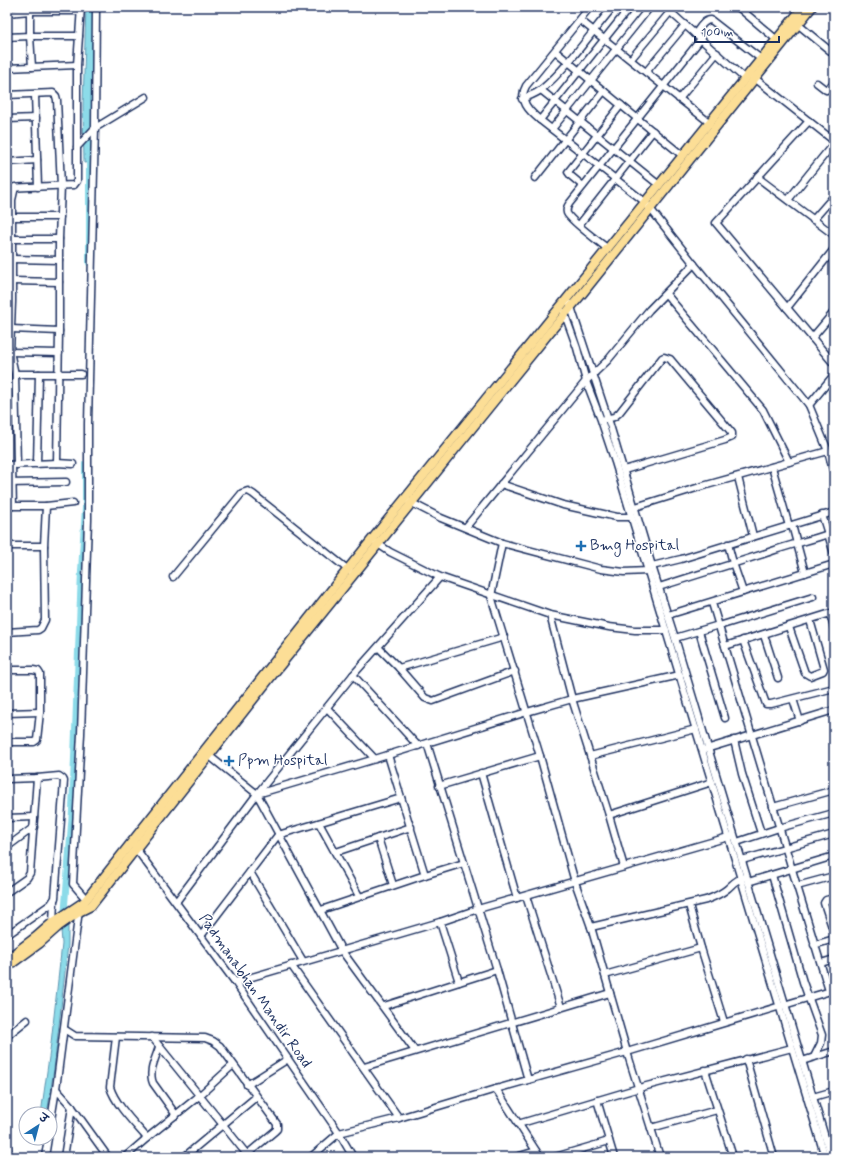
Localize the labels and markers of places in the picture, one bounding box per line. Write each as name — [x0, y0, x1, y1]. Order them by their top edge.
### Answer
place label: Bmg Hospital — [590, 536, 679, 557]
marker: Bmg Hospital — [575, 540, 587, 552]
place label: Ppm Hospital — [238, 751, 328, 771]
marker: Ppm Hospital — [223, 755, 235, 767]

